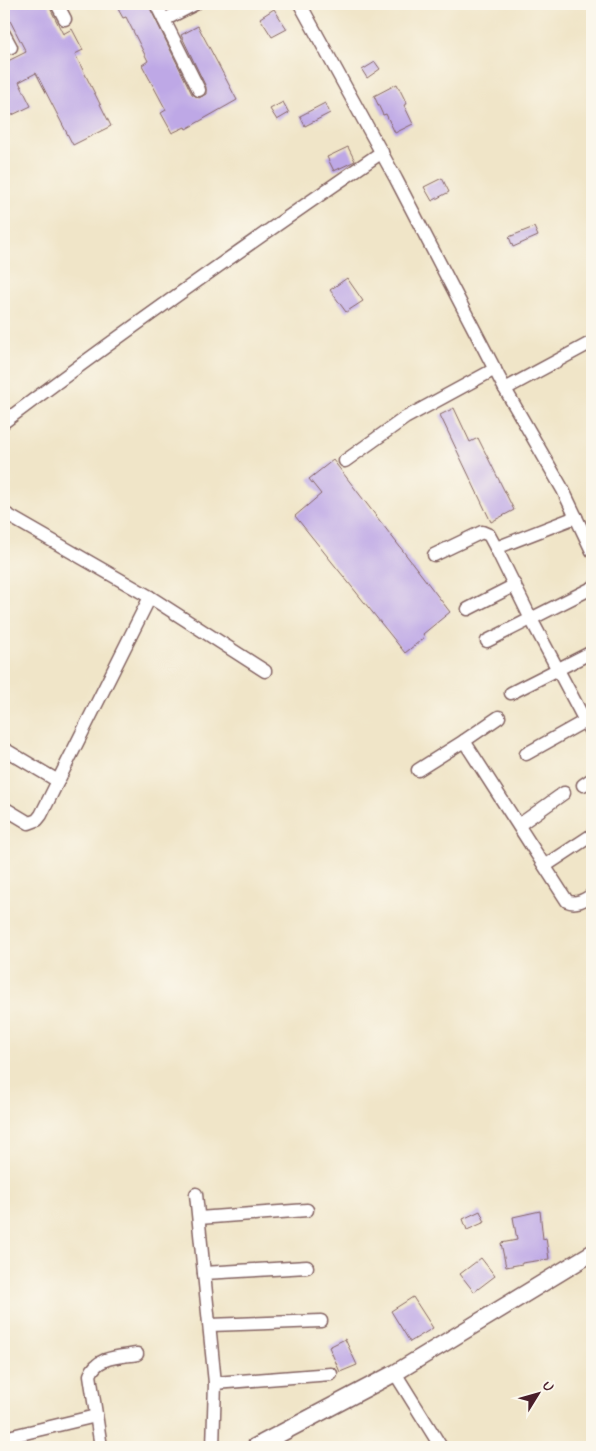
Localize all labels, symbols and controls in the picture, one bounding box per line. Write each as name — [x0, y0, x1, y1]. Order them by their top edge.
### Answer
north arrow — [514, 1368, 564, 1418]
text: U — [538, 1378, 558, 1396]

